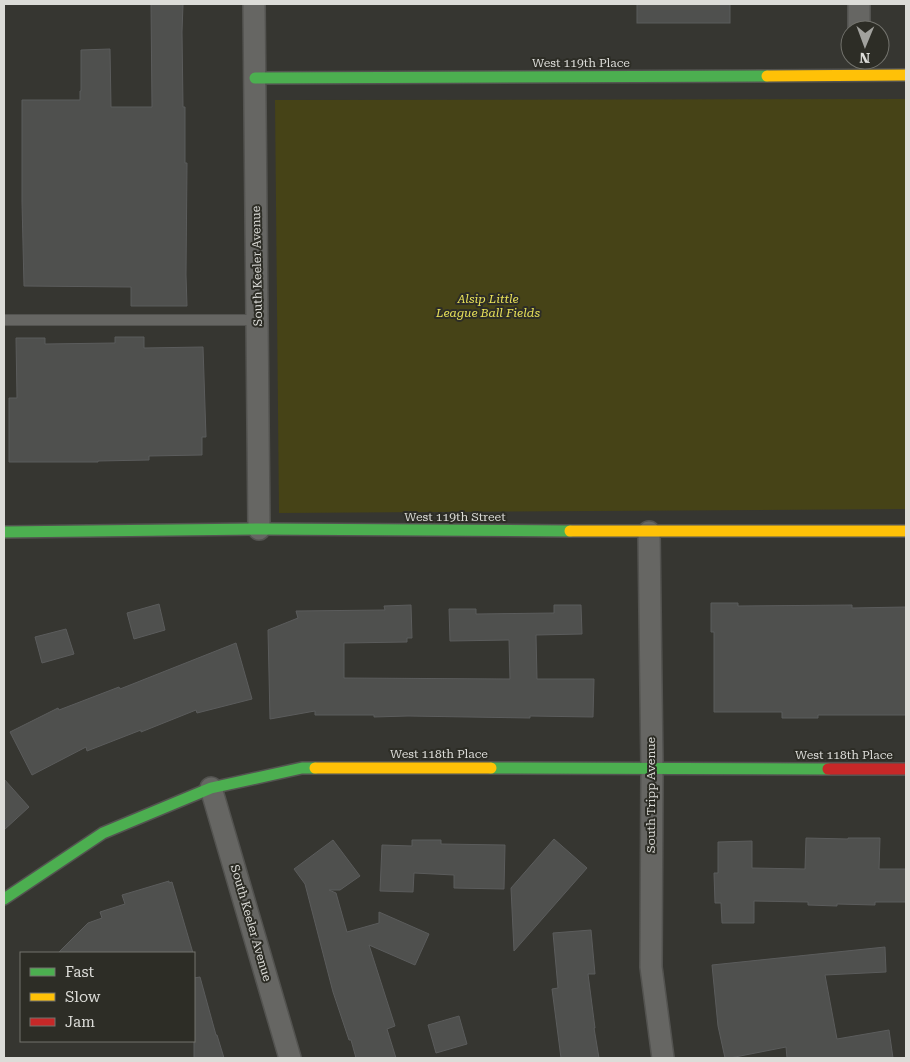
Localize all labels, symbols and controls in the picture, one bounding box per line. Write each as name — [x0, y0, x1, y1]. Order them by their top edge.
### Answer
north arrow — [840, 20, 890, 70]
text: N — [859, 50, 870, 66]
street label: West 119th Place — [532, 56, 630, 70]
street label: South Keeler Avenue — [249, 205, 265, 326]
park label: Alsip Little League Ball Fields — [435, 292, 540, 320]
street label: West 119th Street — [404, 510, 506, 524]
street label: South Tripp Avenue — [644, 736, 658, 853]
street label: West 118th Place — [390, 747, 488, 761]
street label: West 118th Place — [795, 748, 893, 762]
street label: South Keeler Avenue — [228, 863, 274, 983]
legend — [20, 952, 195, 1042]
text: Fast — [65, 963, 95, 981]
text: Slow — [65, 988, 101, 1006]
text: Jam — [65, 1013, 95, 1031]

